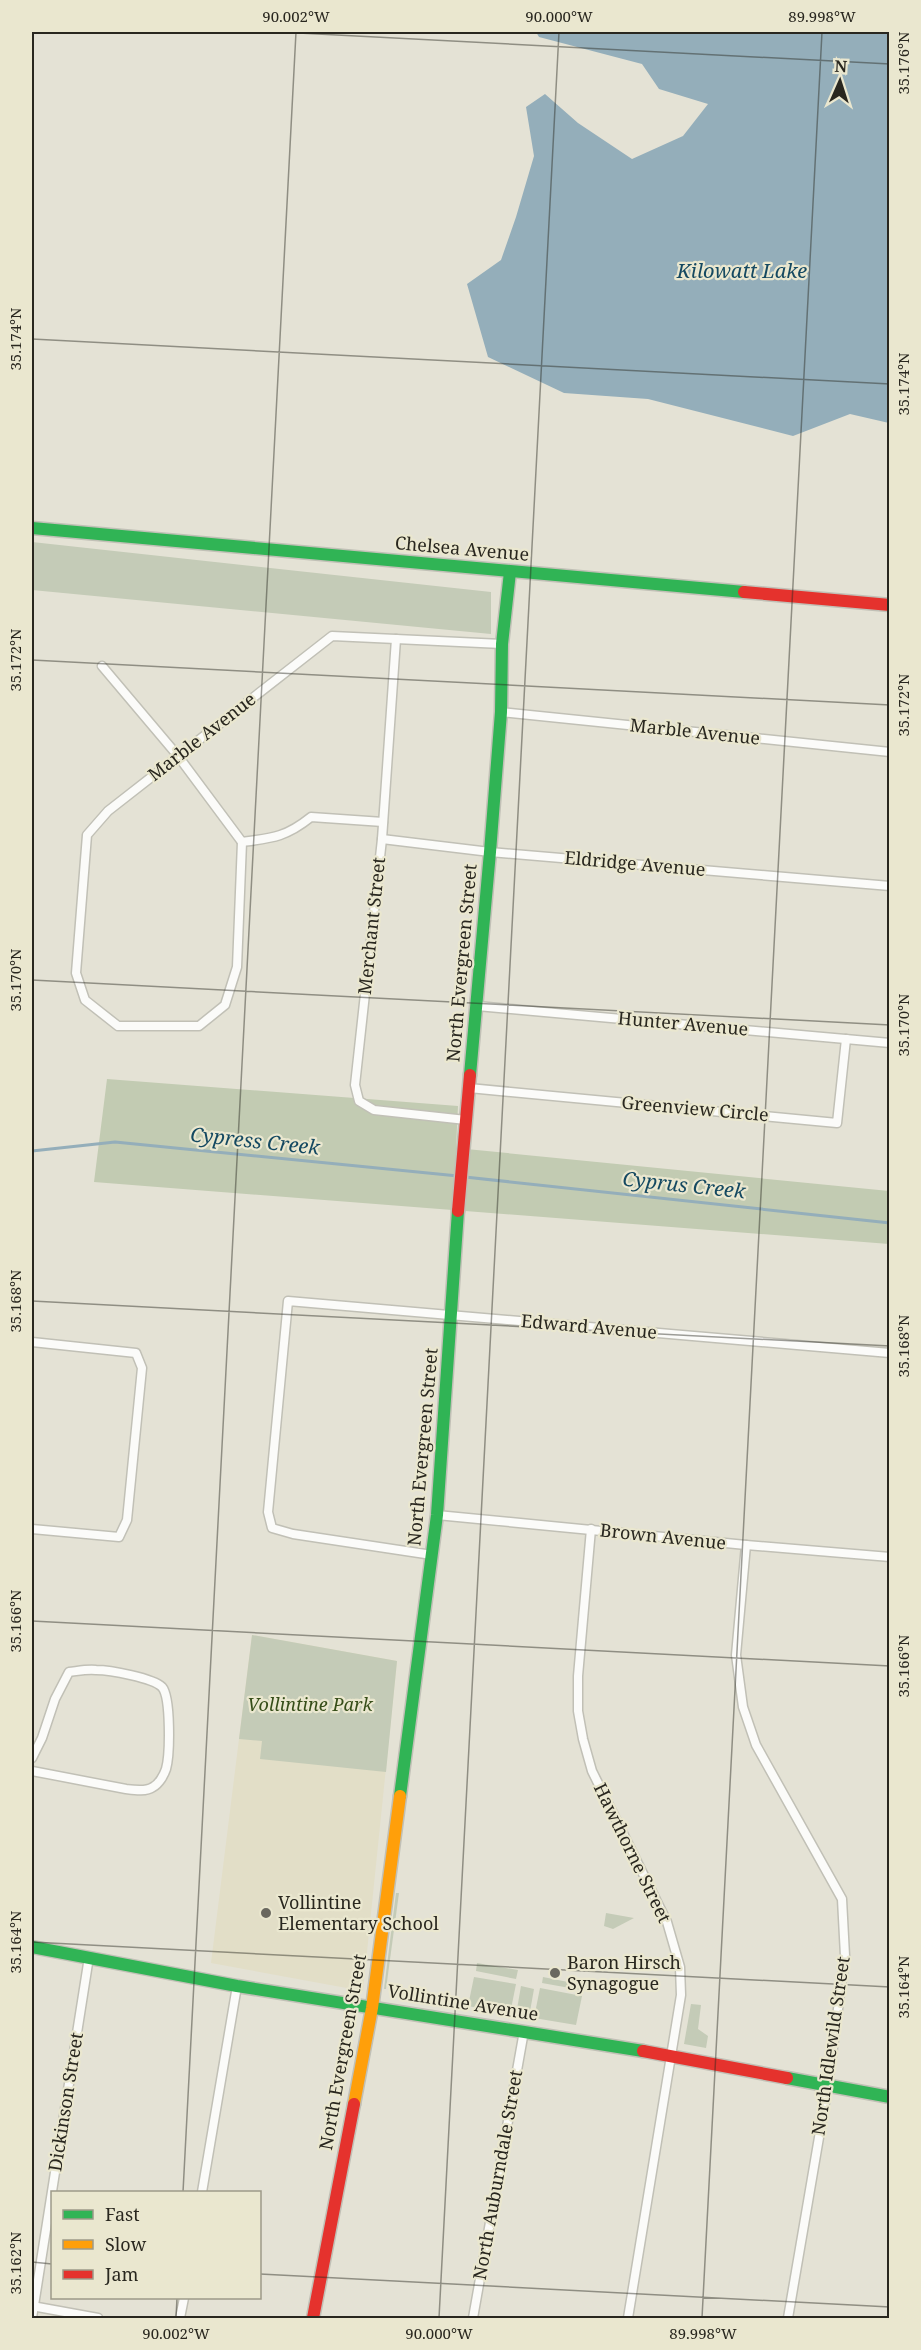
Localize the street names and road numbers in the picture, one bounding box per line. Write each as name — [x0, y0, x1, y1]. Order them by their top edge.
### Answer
street label: Chelsea Avenue — [394, 530, 530, 566]
street label: Marble Avenue — [142, 686, 260, 786]
street label: Marble Avenue — [629, 712, 761, 750]
street label: Eldridge Avenue — [564, 845, 707, 881]
street label: Merchant Street — [352, 856, 390, 996]
street label: North Evergreen Street — [440, 863, 482, 1063]
street label: Hunter Avenue — [617, 1005, 749, 1041]
street label: Greenview Circle — [621, 1090, 770, 1126]
street label: Edward Avenue — [520, 1308, 658, 1344]
street label: North Evergreen Street — [401, 1347, 443, 1547]
street label: Brown Avenue — [599, 1517, 727, 1555]
street label: Hawthorne Street — [589, 1779, 677, 1926]
street label: North Evergreen Street — [313, 1952, 371, 2152]
street label: North Idlewild Street — [806, 1955, 854, 2137]
street label: Vollintine Avenue — [386, 1978, 540, 2026]
street label: Dickinson Street — [42, 2031, 88, 2173]
street label: North Auburndale Street — [467, 2068, 527, 2282]

